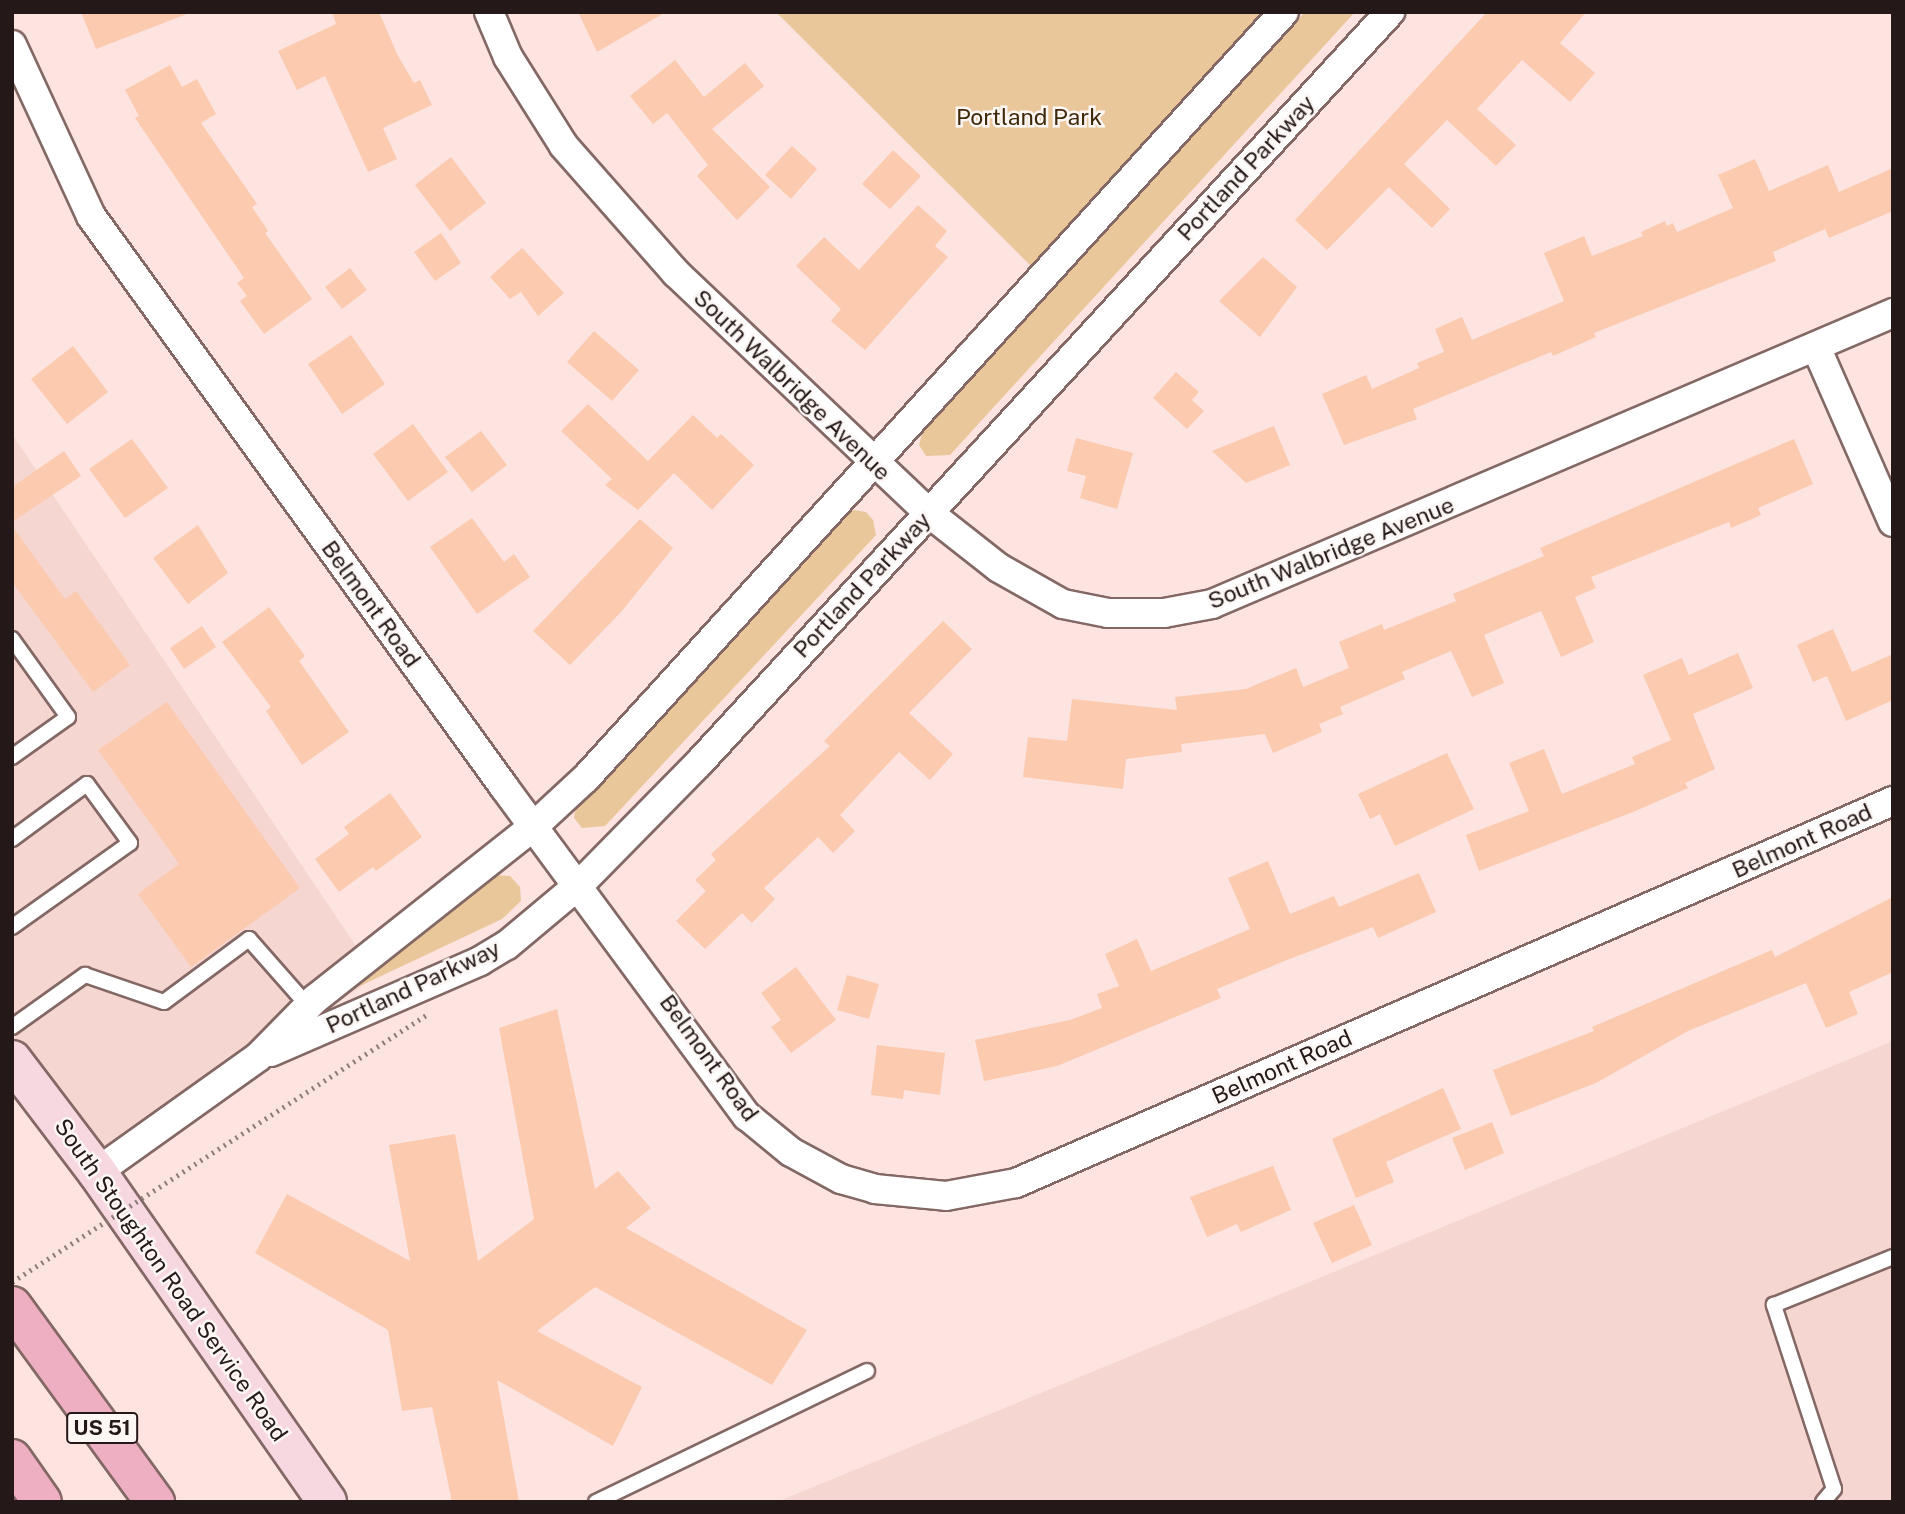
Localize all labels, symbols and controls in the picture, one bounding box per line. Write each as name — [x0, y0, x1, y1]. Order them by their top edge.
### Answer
street label: Portland Parkway — [1172, 90, 1320, 246]
park label: Portland Park — [956, 103, 1102, 131]
street label: South Walbridge Avenue — [688, 283, 896, 487]
street label: South Walbridge Avenue — [1204, 491, 1458, 615]
street label: Portland Parkway — [788, 507, 936, 663]
street label: Belmont Road — [316, 535, 426, 673]
street label: Belmont Road — [1728, 798, 1876, 884]
street label: Portland Parkway — [322, 935, 504, 1039]
street label: Belmont Road — [654, 989, 764, 1127]
street label: Belmont Road — [1208, 1024, 1356, 1110]
street label: South Stoughton Road Service Road — [49, 1113, 293, 1447]
road number: US 51 — [65, 1410, 139, 1446]

